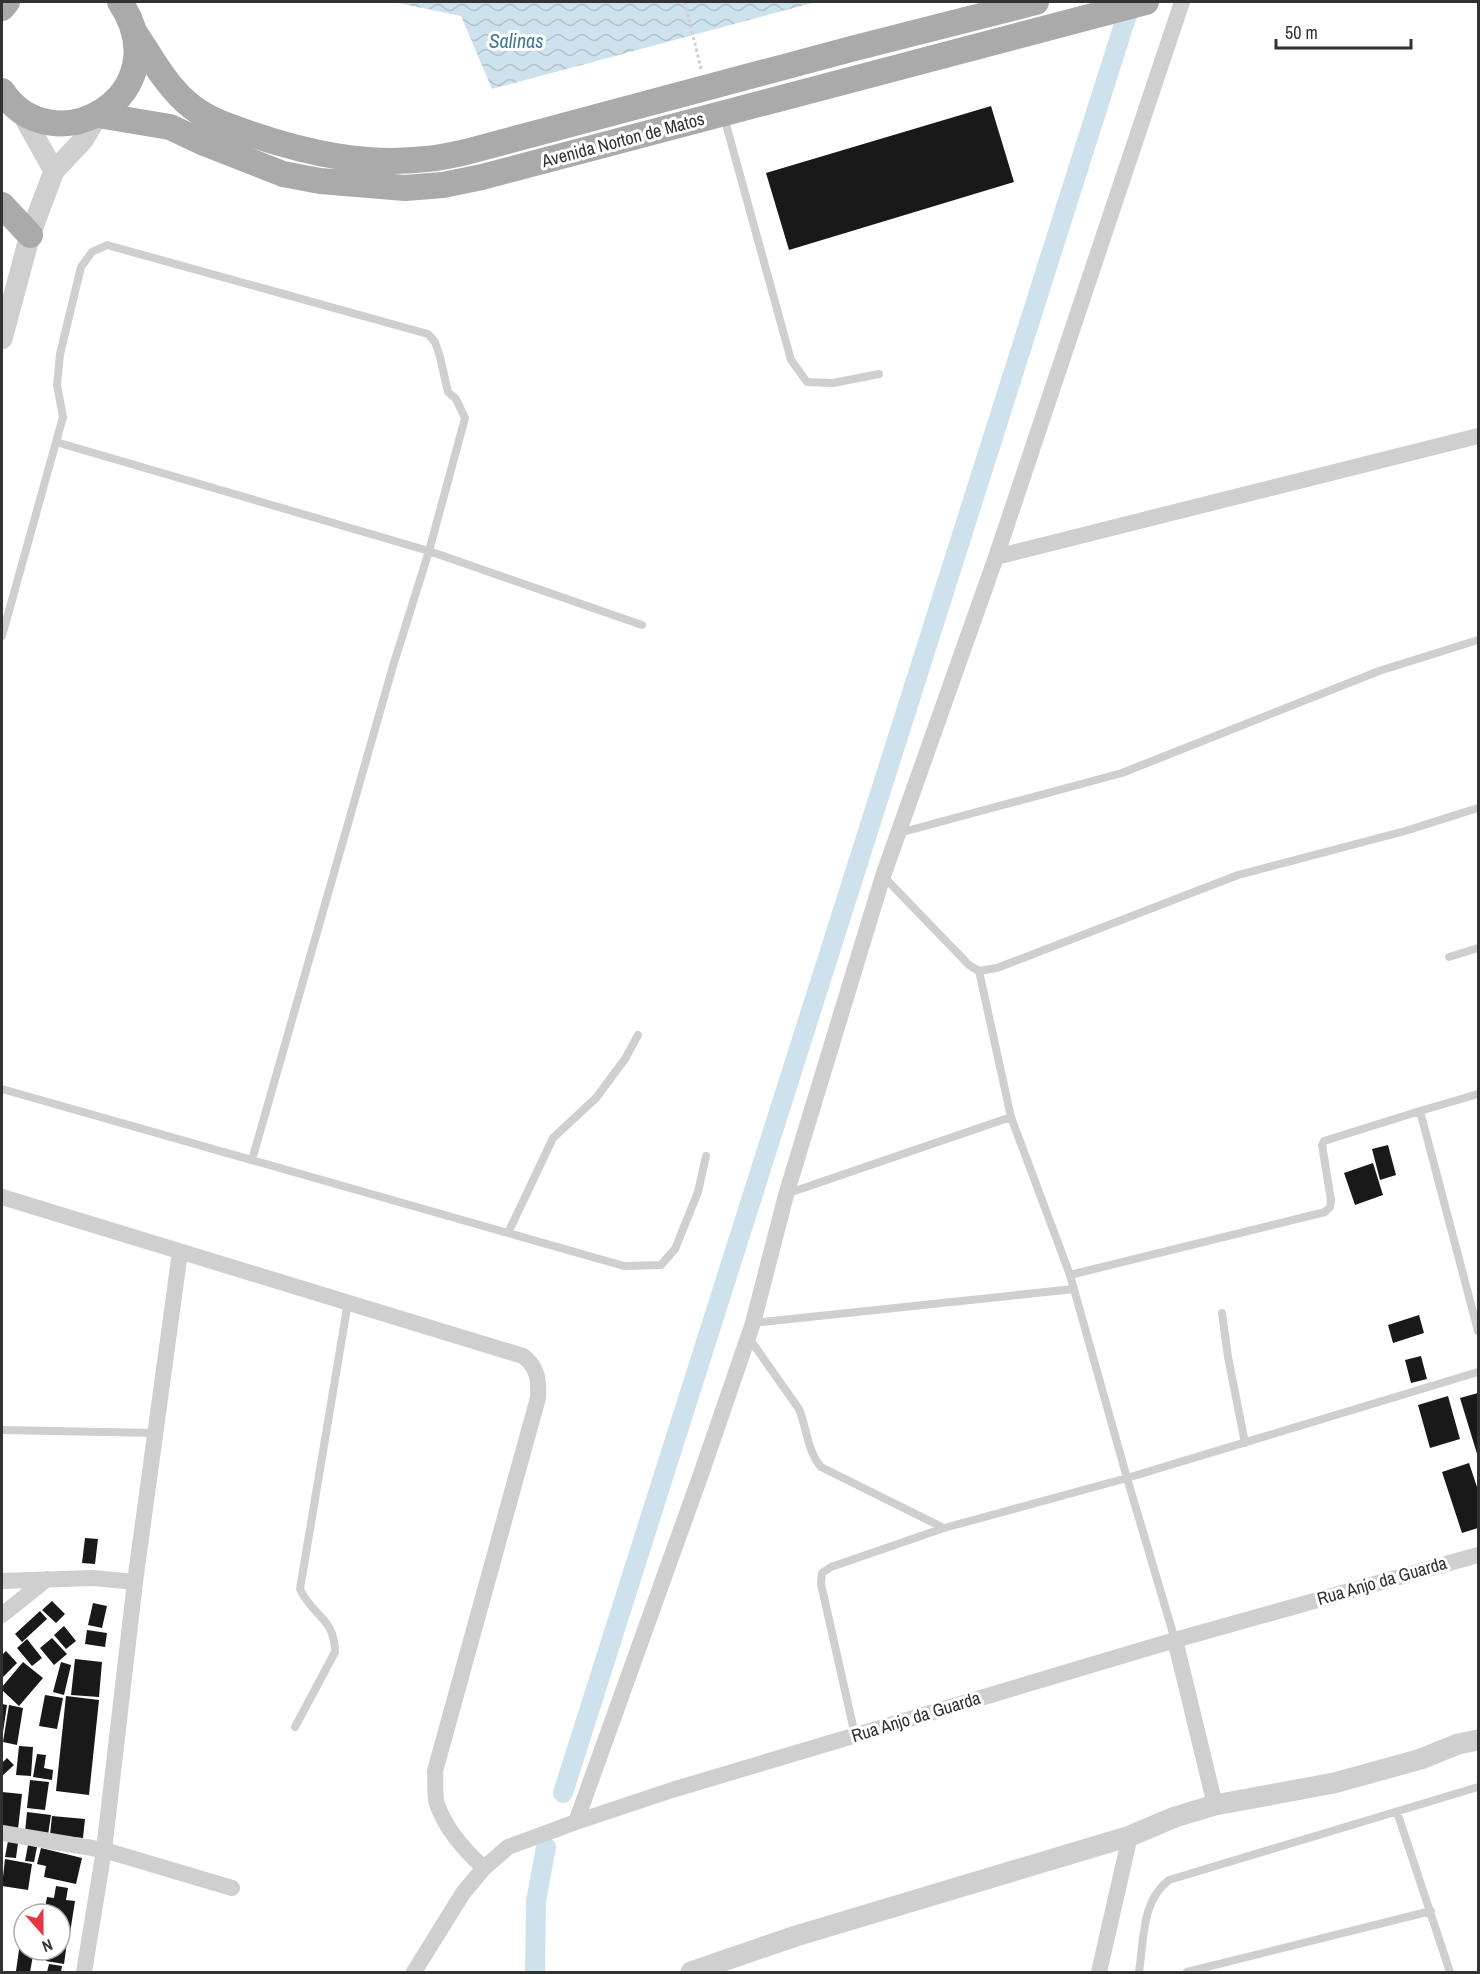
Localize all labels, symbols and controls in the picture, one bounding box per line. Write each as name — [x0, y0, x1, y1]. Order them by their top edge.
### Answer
scale bar — [1276, 12, 1411, 50]
text: 50 m — [1285, 20, 1318, 45]
water label: Salinas — [489, 27, 543, 54]
street label: Avenida Norton de Matos — [538, 106, 707, 173]
street label: Rua Anjo da Guarda — [1314, 1550, 1450, 1611]
street label: Rua Anjo da Guarda — [848, 1685, 983, 1748]
north arrow — [12, 1902, 72, 1962]
text: N — [39, 1934, 56, 1958]

